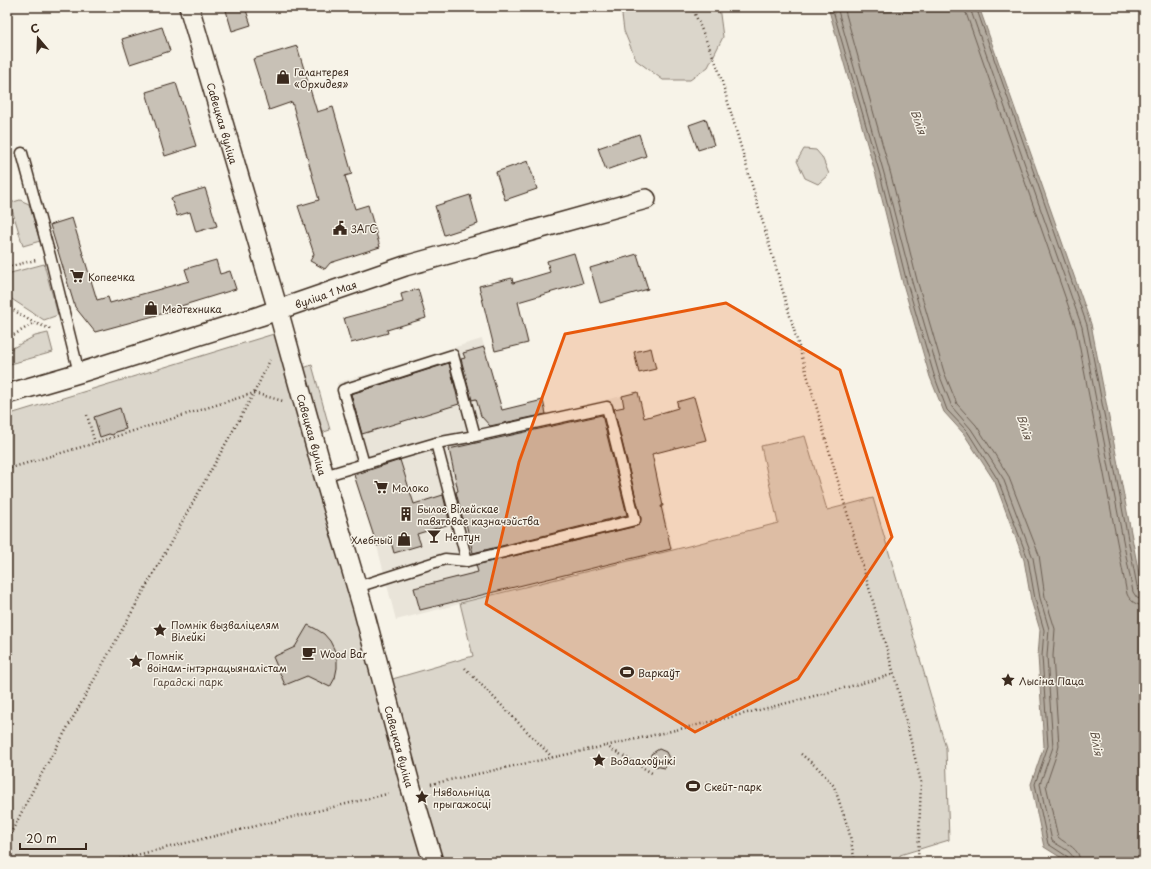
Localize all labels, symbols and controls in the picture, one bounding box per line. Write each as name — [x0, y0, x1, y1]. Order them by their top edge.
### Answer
north arrow — [18, 18, 58, 58]
text: С — [28, 19, 41, 37]
place label: Галантерея «Орхидея» — [294, 64, 349, 91]
shop icon: Галантерея «Орхидея» — [275, 69, 291, 85]
street label: Савецкая вуліца — [204, 80, 242, 167]
water label: Вілія — [907, 107, 931, 138]
public building icon: ЗАГС — [332, 220, 348, 236]
place label: ЗАГС — [350, 221, 377, 236]
supermarket icon: Копеечка — [69, 268, 85, 284]
place label: Копеечка — [88, 269, 136, 284]
street label: вуліца 1 Мая — [292, 276, 358, 311]
shop icon: Медтехника — [143, 300, 159, 316]
place label: Медтехника — [162, 301, 222, 316]
street label: Савецкая вуліца — [294, 392, 331, 478]
water label: Вілія — [1013, 412, 1037, 443]
supermarket icon: Молоко — [373, 479, 389, 495]
place label: Молоко — [392, 480, 429, 495]
place label: Былое Вілейскае павятовае казначэйства — [417, 501, 540, 528]
building icon: Былое Вілейскае павятовае казначэйства — [398, 506, 414, 522]
bar icon: Нептун — [426, 528, 442, 544]
place label: Нептун — [445, 529, 480, 544]
shop icon: Хлебный — [396, 531, 412, 547]
place label: Хлебный — [351, 532, 393, 547]
place label: Помнік вызваліцелям Вілейкі — [171, 617, 279, 644]
place icon: Помнік вызваліцелям Вілейкі — [152, 622, 168, 638]
cafe icon: Wood Bar — [301, 645, 317, 661]
place label: Wood Bar — [320, 646, 367, 661]
place label: Помнік воінам-інтэрнацыяналістам — [147, 648, 287, 675]
place icon: Помнік воінам-інтэрнацыяналістам — [128, 653, 144, 669]
sports icon: Варкаўт — [619, 664, 635, 680]
place label: Варкаўт — [638, 665, 680, 680]
place icon: Лысіна Паца — [1000, 672, 1016, 688]
place label: Лысіна Паца — [1019, 673, 1085, 688]
park label: Гарадскі парк — [153, 674, 223, 689]
street label: Савецкая вуліца — [382, 704, 418, 790]
water label: Вілія — [1086, 729, 1108, 758]
place icon: Водаахоўнікі — [591, 752, 607, 768]
place label: Водаахоўнікі — [610, 753, 676, 768]
sports icon: Скейт-парк — [685, 778, 701, 794]
place label: Скейт-парк — [704, 779, 762, 794]
place label: Нявольніца прыгажосці — [433, 784, 491, 811]
place icon: Нявольніца прыгажосці — [414, 789, 430, 805]
scale bar — [20, 825, 86, 851]
text: 20 m — [26, 829, 57, 847]

